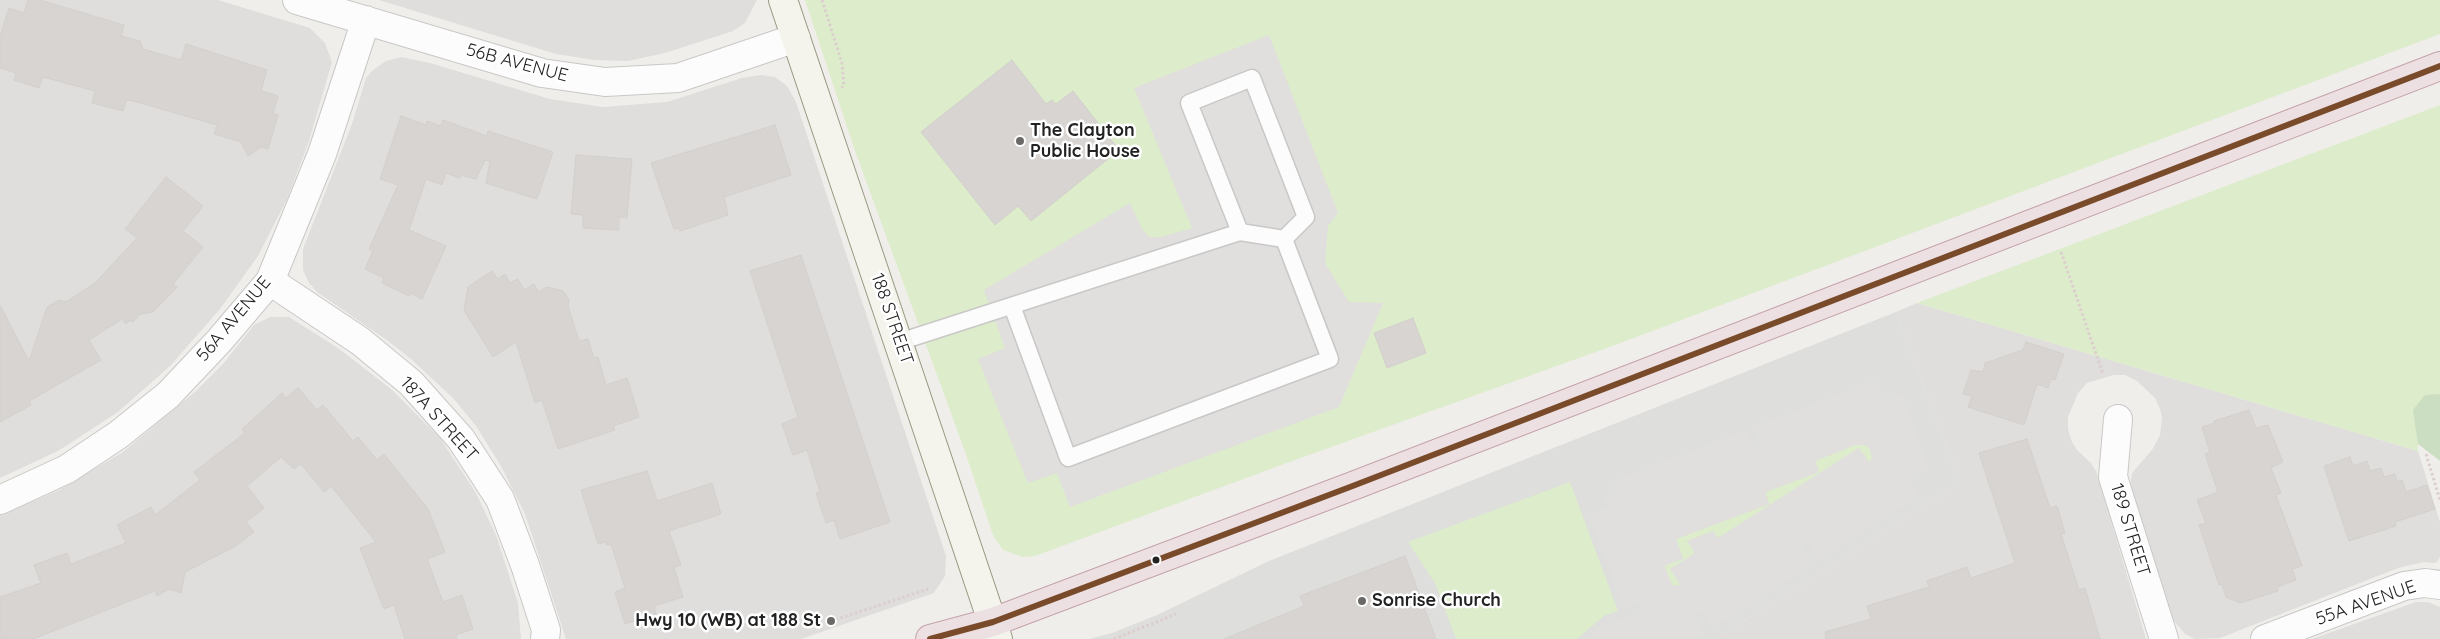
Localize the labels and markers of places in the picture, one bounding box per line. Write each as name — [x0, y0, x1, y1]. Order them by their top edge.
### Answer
place label: The Clayton Public House — [1030, 120, 1140, 162]
marker: The Clayton Public House — [1014, 135, 1026, 147]
unlabelled marker — [1151, 555, 1161, 565]
place label: Sonrise Church — [1372, 590, 1501, 612]
marker: Sonrise Church — [1356, 595, 1368, 607]
place label: Hwy 10 (WB) at 188 St — [635, 610, 821, 632]
marker: Hwy 10 (WB) at 188 St — [825, 615, 837, 627]

